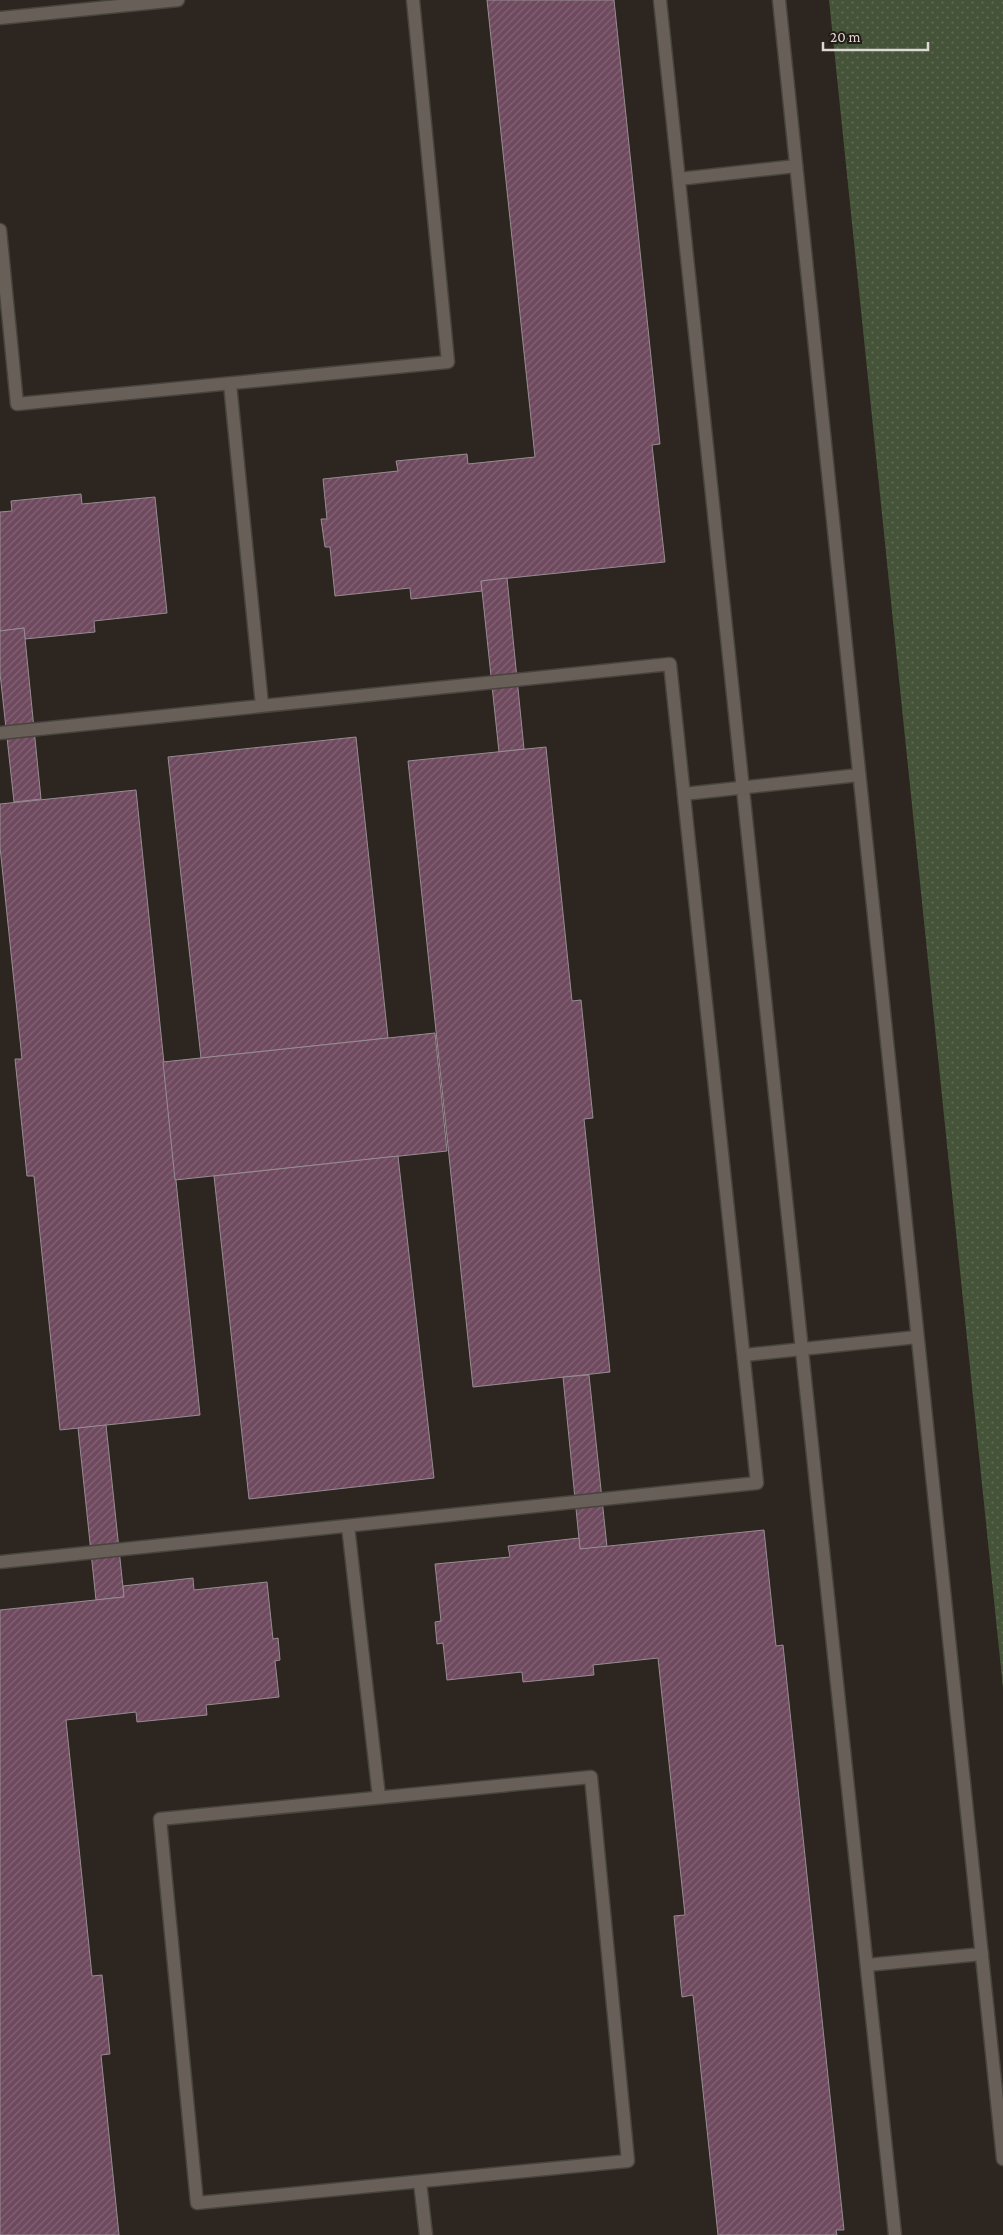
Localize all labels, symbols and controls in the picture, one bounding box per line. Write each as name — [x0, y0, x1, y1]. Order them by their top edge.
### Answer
scale bar — [823, 20, 928, 52]
text: 20 m — [830, 29, 861, 45]

